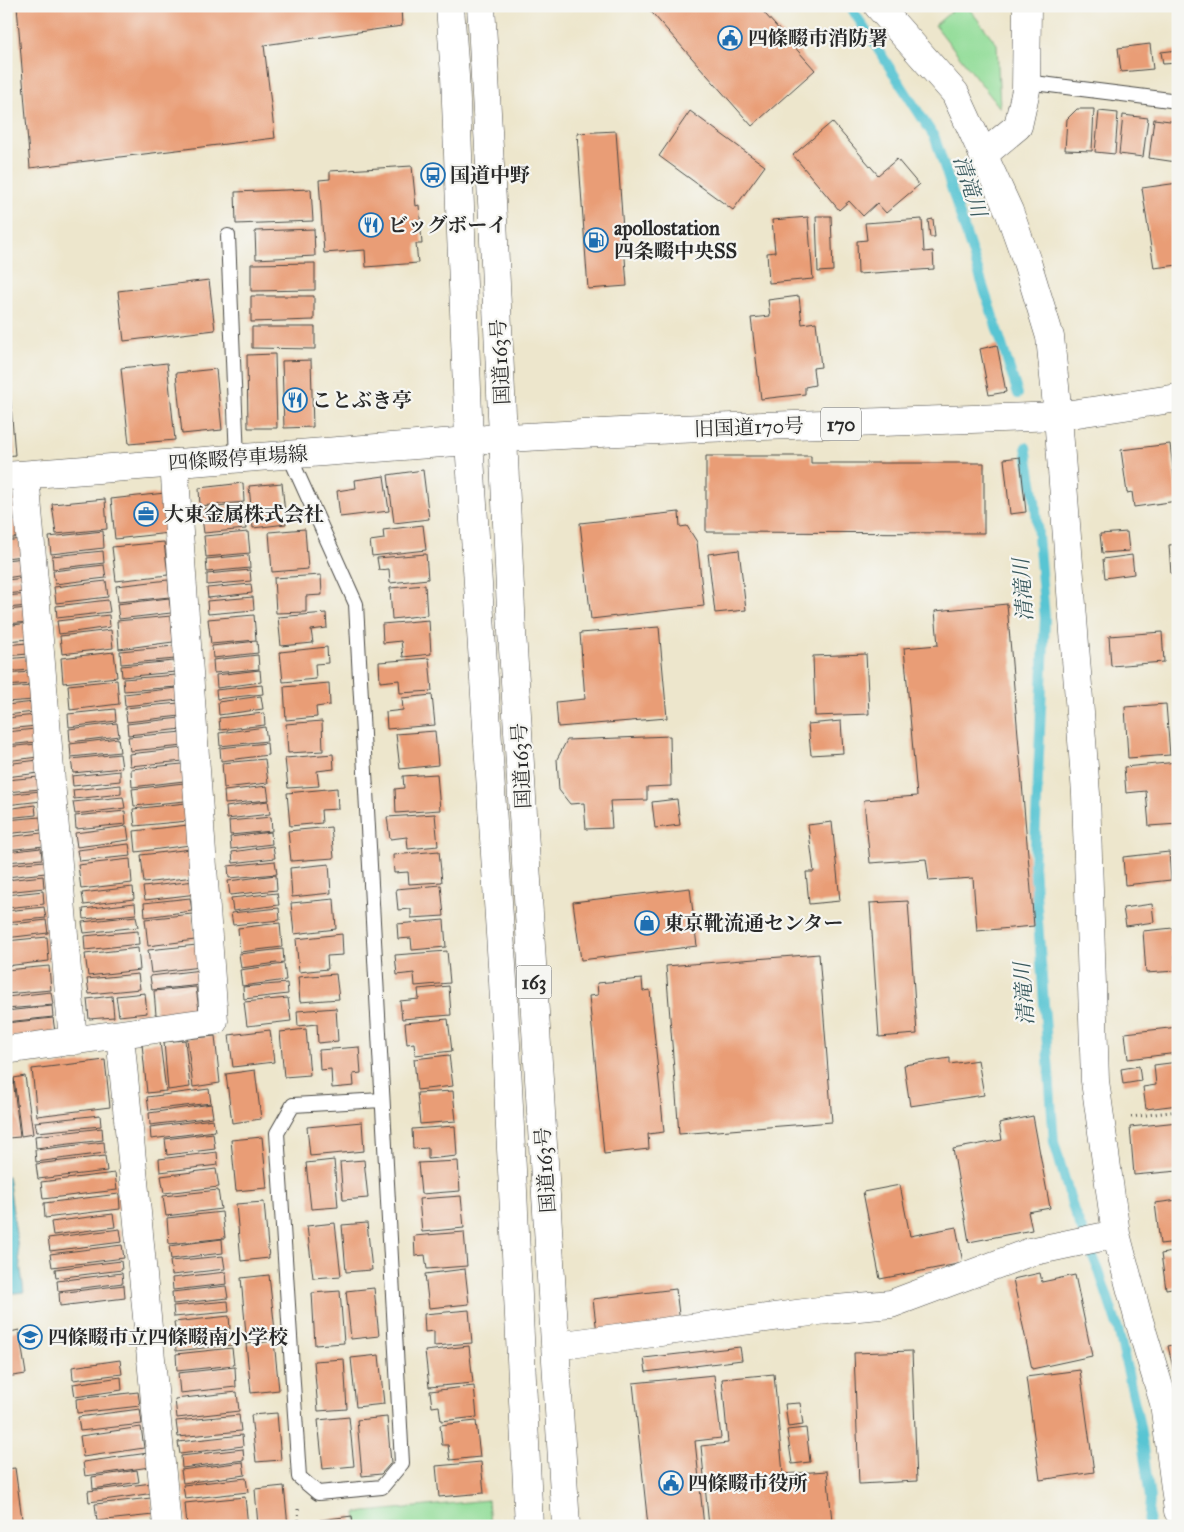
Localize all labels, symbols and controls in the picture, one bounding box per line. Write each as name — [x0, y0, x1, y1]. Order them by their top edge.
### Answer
public building icon: 四條畷市消防署 — [717, 25, 743, 51]
place label: 四條畷市消防署 — [748, 26, 888, 50]
water label: 清滝川 — [948, 152, 993, 222]
bus stop icon: 国道中野 — [420, 162, 446, 188]
place label: 国道中野 — [450, 163, 530, 187]
restaurant icon: ビッグボーイ — [358, 212, 384, 238]
place label: ビッグボーイ — [388, 213, 507, 237]
place label: apollostation 四条畷中央SS — [614, 216, 737, 263]
fuel station icon: apollostation 四条畷中央SS — [583, 227, 609, 253]
street label: 国道163号 — [486, 318, 514, 406]
restaurant icon: ことぶき亭 — [282, 387, 308, 413]
place label: ことぶき亭 — [312, 388, 412, 412]
road number: 170 — [821, 408, 861, 440]
street label: 旧国道170号 — [694, 413, 804, 441]
street label: 四條畷停車場線 — [167, 441, 309, 475]
office icon: 大東金属株式会社 — [133, 501, 159, 527]
place label: 大東金属株式会社 — [164, 502, 324, 526]
water label: 清滝川 — [1008, 556, 1038, 622]
street label: 国道163号 — [507, 722, 535, 810]
shop icon: 東京靴流通センター — [634, 910, 660, 936]
place label: 東京靴流通センター — [664, 911, 843, 935]
water label: 清滝川 — [1009, 960, 1039, 1026]
road number: 163 — [516, 966, 552, 999]
street label: 国道163号 — [530, 1126, 560, 1214]
school or university icon: 四條畷市立四條畷南小学校 — [17, 1324, 43, 1350]
place label: 四條畷市立四條畷南小学校 — [48, 1325, 288, 1349]
public building icon: 四條畷市役所 — [658, 1470, 684, 1496]
place label: 四條畷市役所 — [688, 1471, 808, 1495]

